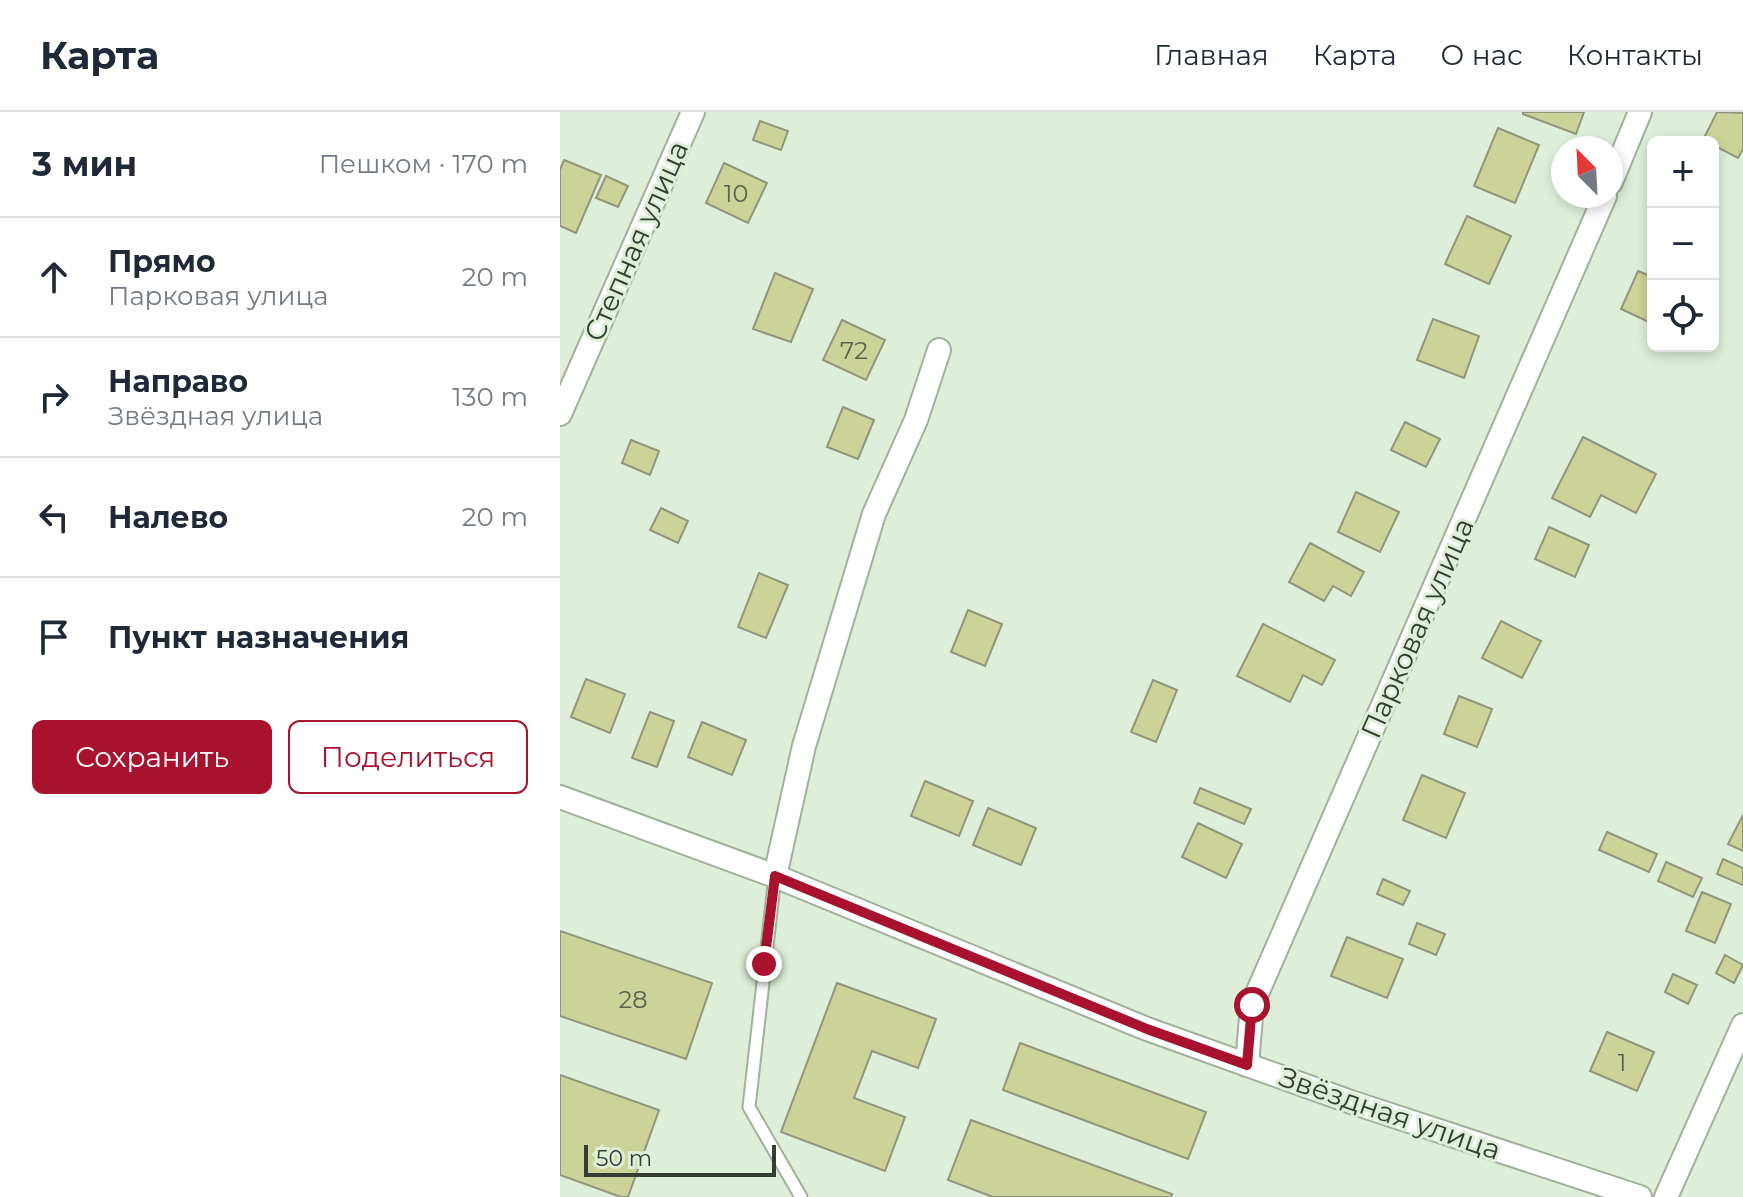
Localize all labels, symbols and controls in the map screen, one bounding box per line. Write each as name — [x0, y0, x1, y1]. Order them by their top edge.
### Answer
text: Карта — [40, 32, 159, 79]
text: Главная — [1154, 38, 1269, 72]
text: Карта — [1313, 38, 1397, 72]
text: О нас — [1441, 38, 1523, 72]
text: Контакты — [1567, 38, 1703, 72]
street label: Степная улица — [577, 136, 695, 346]
north arrow — [1551, 136, 1623, 208]
map controls — [1647, 136, 1719, 352]
button: + — [1647, 136, 1719, 208]
text: 3 мин — [32, 143, 137, 185]
text: Пешком · 170 m — [319, 148, 528, 180]
house number: 10 — [724, 179, 748, 208]
button: − — [1647, 208, 1719, 280]
text: Прямо — [108, 243, 216, 280]
icon: ahead — [32, 255, 76, 299]
text: 20 m — [462, 261, 528, 293]
text: Парковая улица — [108, 280, 328, 312]
button: locate — [1647, 280, 1719, 352]
house number: 72 — [840, 336, 868, 365]
text: Направо — [108, 363, 248, 400]
icon: right — [32, 375, 76, 419]
text: 130 m — [452, 381, 528, 413]
text: Звёздная улица — [108, 400, 323, 432]
icon: left — [32, 495, 76, 539]
text: Налево — [108, 499, 228, 536]
text: 20 m — [462, 501, 528, 533]
street label: Парковая улица — [1353, 513, 1481, 743]
icon: arrive — [32, 615, 76, 659]
text: Пункт назначения — [108, 619, 409, 656]
button: Сохранить — [32, 720, 272, 794]
button: Поделиться — [288, 720, 528, 794]
route end — [746, 946, 782, 982]
house number: 28 — [619, 985, 647, 1014]
route start — [1234, 987, 1270, 1023]
house number: 1 — [1618, 1048, 1626, 1077]
street label: Звёздная улица — [1275, 1059, 1505, 1167]
scale bar — [584, 1141, 776, 1177]
text: 50 m — [596, 1145, 652, 1172]

